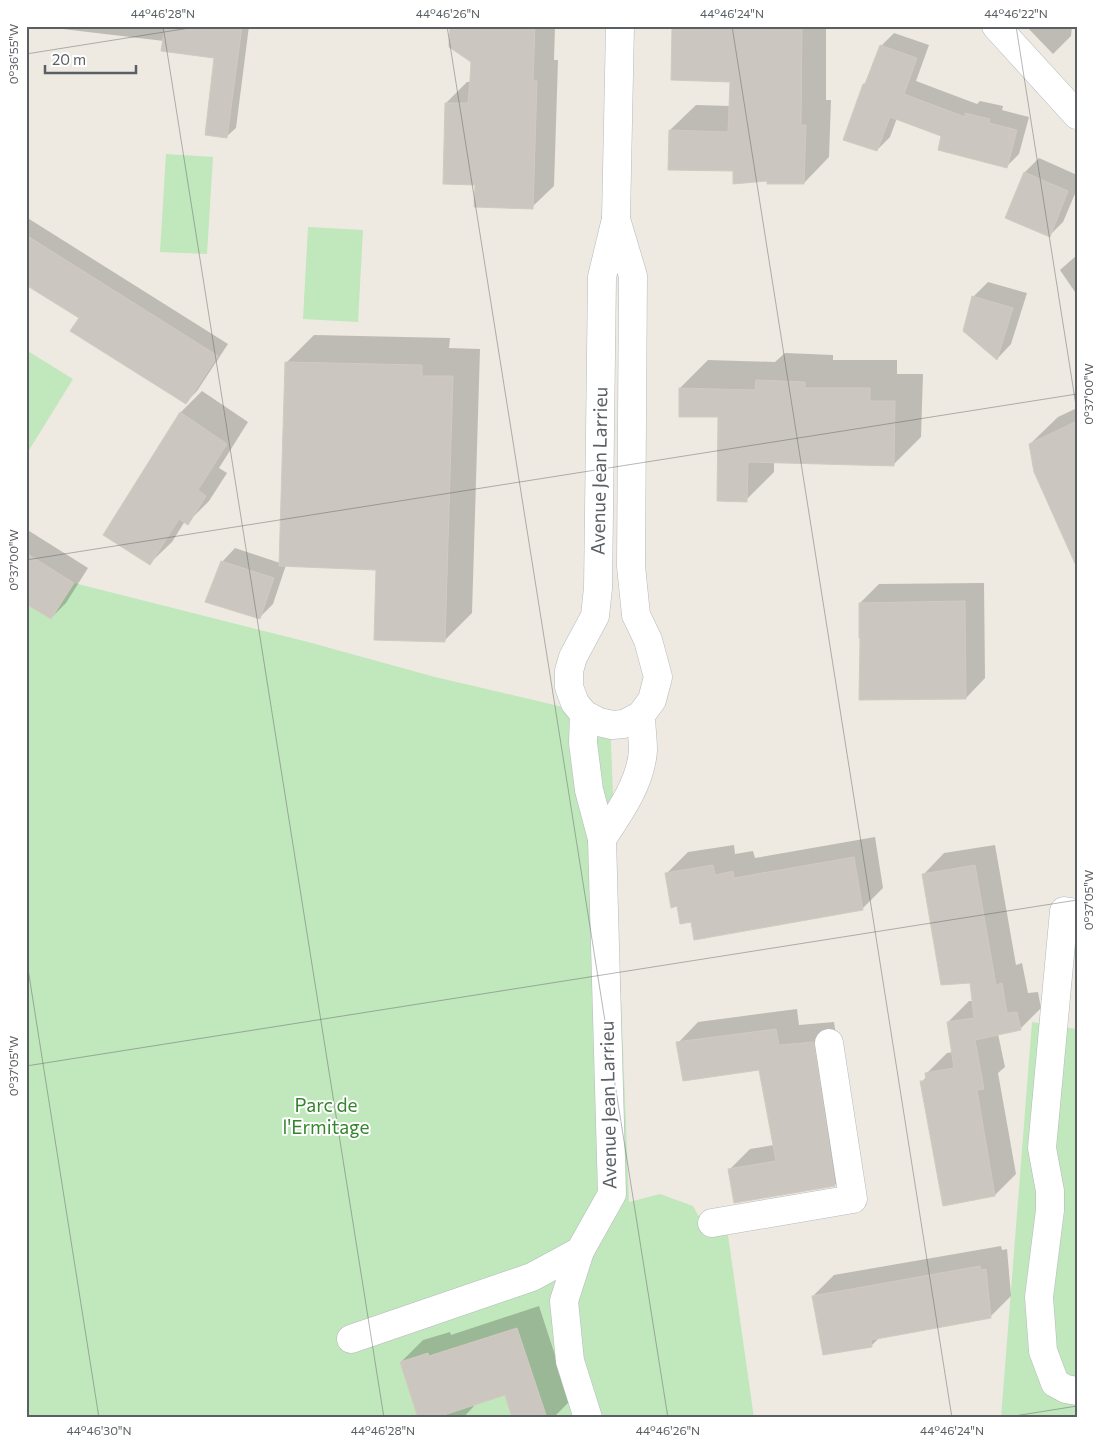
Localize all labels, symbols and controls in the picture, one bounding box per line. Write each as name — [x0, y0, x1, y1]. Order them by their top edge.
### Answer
text: 44°46'28"N — [131, 6, 195, 20]
text: 44°46'26"N — [416, 6, 480, 20]
text: 44°46'24"N — [700, 6, 764, 20]
text: 44°46'22"N — [984, 6, 1048, 20]
text: 0°36'55"W — [6, 24, 20, 84]
scale bar — [45, 42, 136, 74]
text: 20 m — [52, 50, 86, 68]
text: 0°37'00"W — [1081, 363, 1095, 425]
street label: Avenue Jean Larrieu — [586, 387, 611, 555]
text: 0°37'00"W — [6, 529, 20, 591]
text: 0°37'05"W — [1081, 870, 1095, 930]
street label: Avenue Jean Larrieu — [595, 1021, 620, 1189]
text: 0°37'05"W — [6, 1036, 20, 1096]
park label: Parc de l'Ermitage — [283, 1093, 369, 1138]
text: 44°46'30"N — [66, 1423, 132, 1437]
text: 44°46'28"N — [351, 1423, 415, 1437]
text: 44°46'26"N — [636, 1423, 700, 1437]
text: 44°46'24"N — [920, 1423, 984, 1437]

